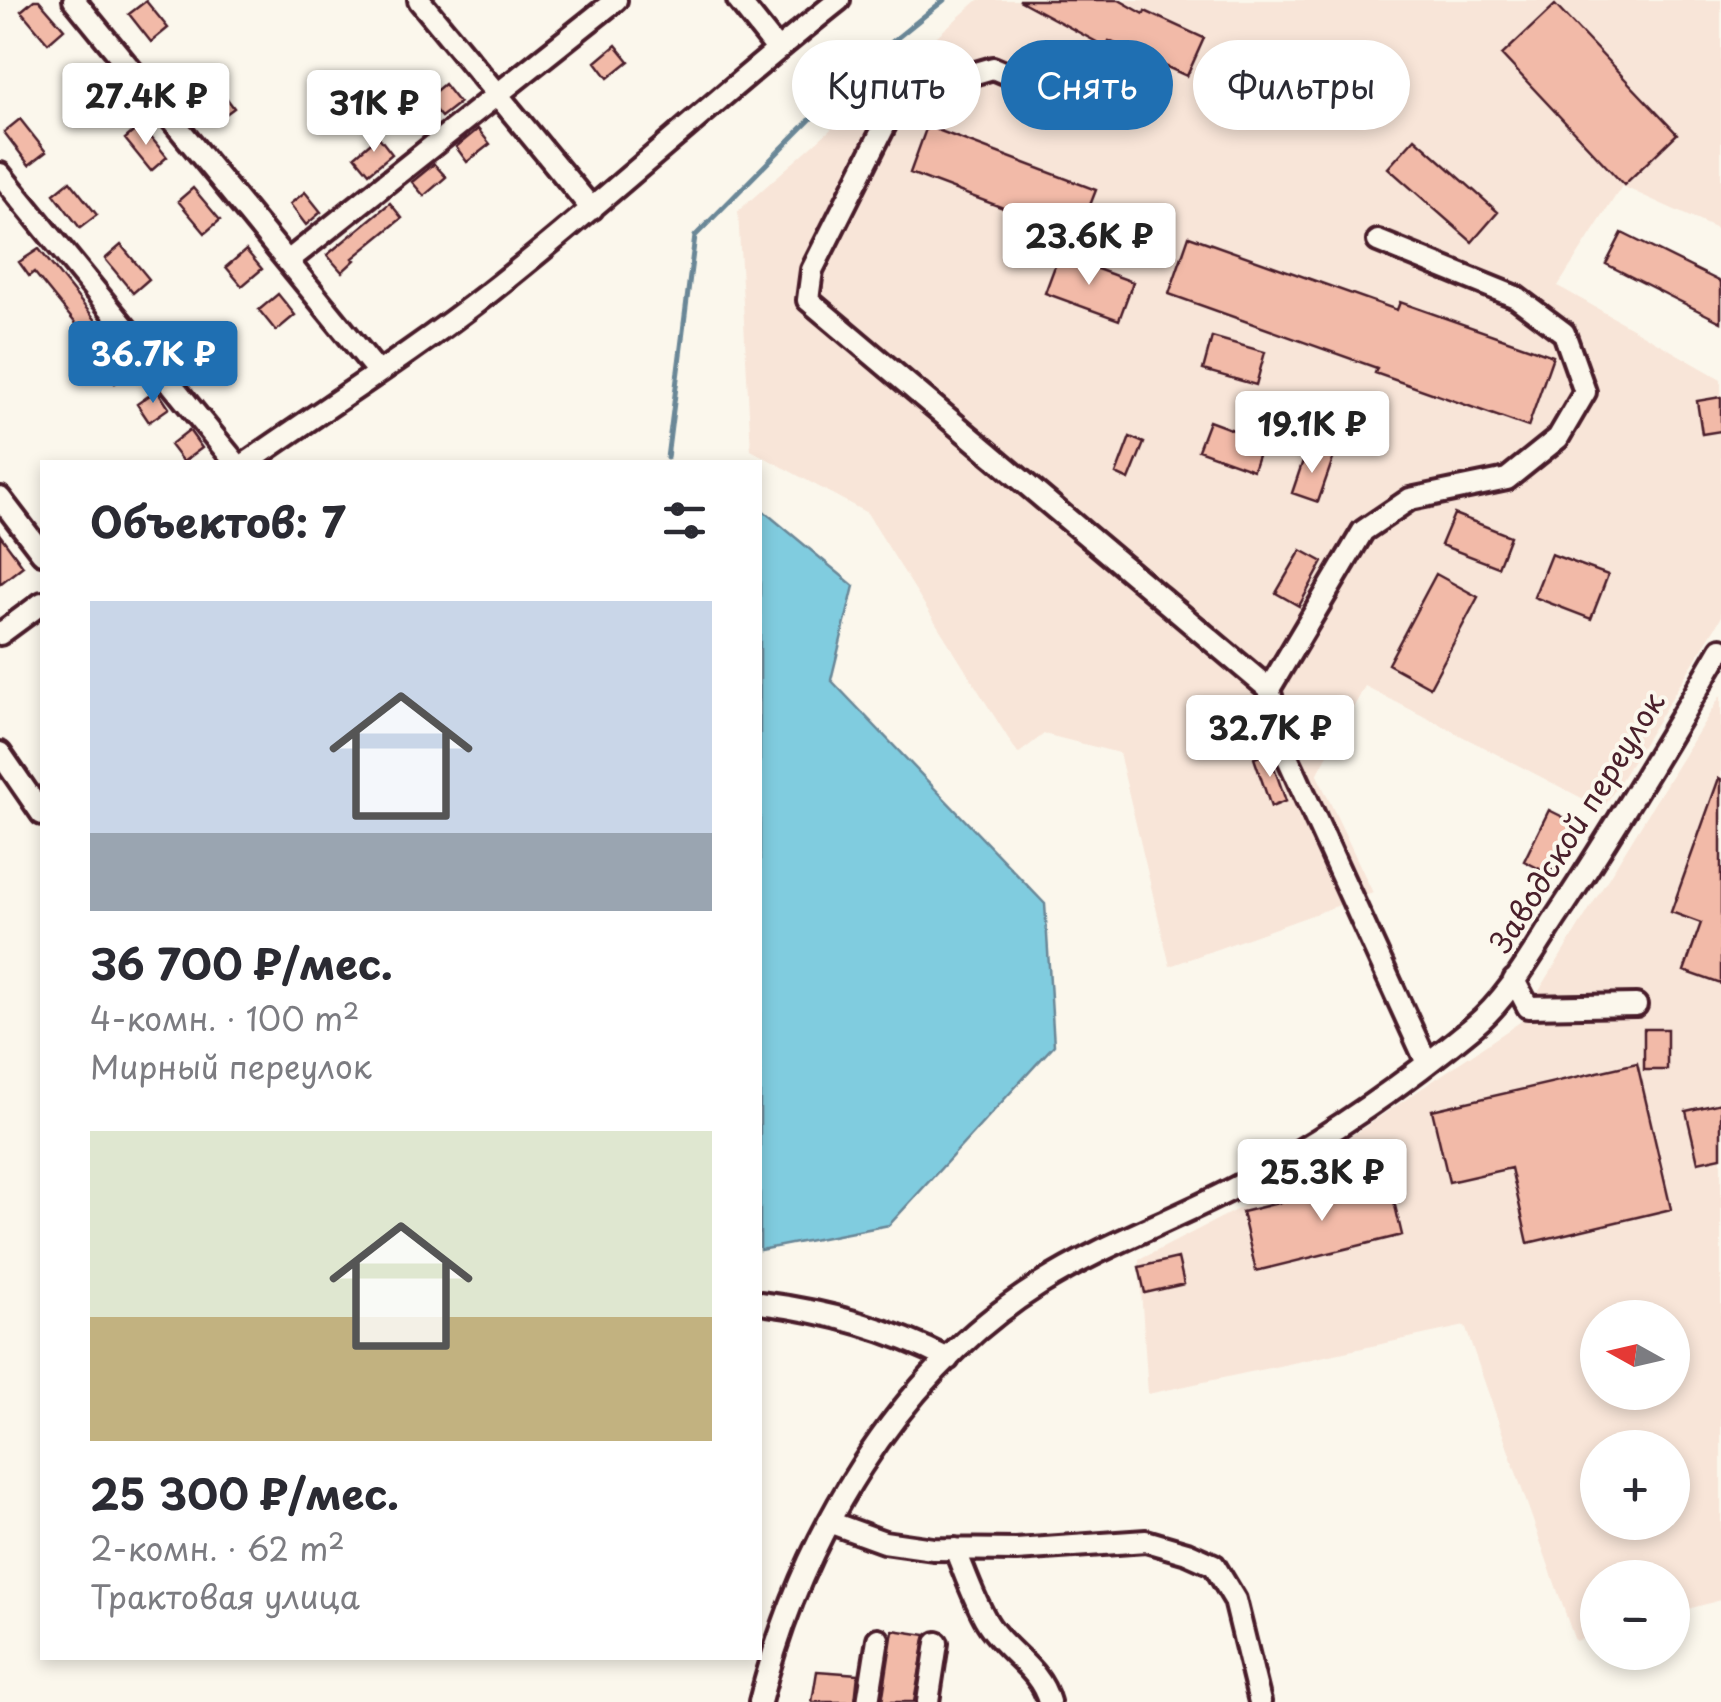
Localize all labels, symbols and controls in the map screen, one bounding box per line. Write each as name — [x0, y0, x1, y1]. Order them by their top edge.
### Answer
chip: Купить — [792, 40, 981, 130]
chip: Снять — [1001, 40, 1173, 130]
chip: Фильтры — [1193, 40, 1410, 130]
pin: 27.4K ₽ — [54, 63, 238, 148]
pin: 31K ₽ — [304, 70, 444, 155]
text: 27.4K ₽ — [84, 71, 208, 119]
text: 31K ₽ — [329, 78, 419, 126]
pin: 23.6K ₽ — [997, 203, 1181, 288]
text: 23.6K ₽ — [1025, 211, 1153, 259]
pin: 36.7K ₽ — [61, 321, 245, 406]
text: 36.7K ₽ — [90, 329, 216, 377]
pin: 19.1K ₽ — [1220, 391, 1404, 476]
text: 19.1K ₽ — [1257, 399, 1367, 447]
text: Объектов: 7 — [90, 489, 346, 552]
icon: filters — [657, 493, 712, 548]
icon: home — [311, 666, 491, 846]
street label: Заводской переулок — [1477, 682, 1675, 961]
pin: 32.7K ₽ — [1178, 695, 1362, 780]
text: 32.7K ₽ — [1208, 703, 1332, 751]
text: 36 700 ₽/мес. — [90, 931, 393, 994]
text: 4-комн. · 100 m² — [90, 994, 359, 1042]
text: Мирный переулок — [90, 1042, 372, 1090]
pin: 25.3K ₽ — [1230, 1139, 1414, 1224]
text: 25.3K ₽ — [1260, 1147, 1384, 1195]
icon: home — [311, 1196, 491, 1376]
north arrow — [1580, 1300, 1690, 1410]
map controls — [1580, 1300, 1690, 1670]
button: + — [1580, 1430, 1690, 1540]
text: 25 300 ₽/мес. — [90, 1461, 399, 1524]
text: 2-комн. · 62 m² — [90, 1524, 345, 1572]
button: − — [1580, 1560, 1690, 1670]
text: Трактовая улица — [90, 1572, 360, 1620]

